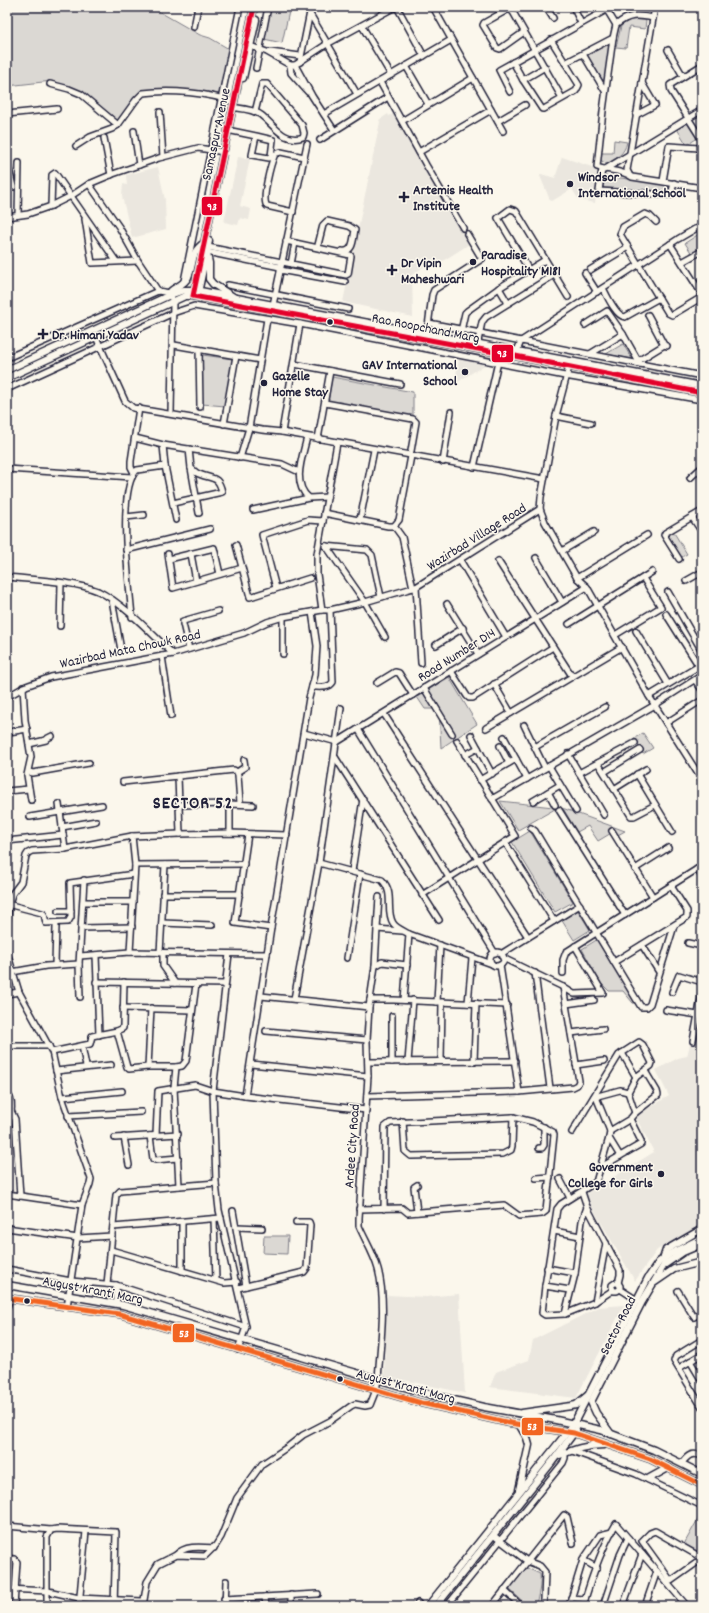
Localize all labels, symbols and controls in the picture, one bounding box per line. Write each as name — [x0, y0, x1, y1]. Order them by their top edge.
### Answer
street label: Samaspur Avenue — [197, 86, 237, 182]
place label: Windsor International School — [578, 168, 687, 204]
marker: Windsor International School — [565, 179, 575, 189]
place label: Artemis Health Institute — [413, 181, 494, 217]
marker: Artemis Health Institute — [398, 191, 410, 203]
line badge: 93 — [201, 196, 223, 216]
text: 93 — [207, 200, 217, 216]
place label: Paradise Hospitality M181 — [481, 246, 561, 282]
place label: Dr Vipin Maheshwari — [401, 254, 464, 290]
marker: Paradise Hospitality M181 — [468, 257, 478, 267]
marker: Dr Vipin Maheshwari — [386, 264, 398, 276]
street label: Rao Roopchand Marg — [370, 309, 481, 349]
unlabelled marker — [325, 317, 335, 327]
place label: Dr. Himani Yadav — [52, 326, 139, 346]
marker: Dr. Himani Yadav — [37, 328, 49, 340]
line badge: 93 — [491, 344, 514, 363]
text: 93 — [497, 347, 507, 363]
place label: GAV International School — [362, 356, 458, 392]
place label: Gazelle Home Stay — [272, 367, 329, 403]
marker: GAV International School — [460, 367, 470, 377]
marker: Gazelle Home Stay — [259, 378, 269, 388]
street label: Wazirbad Village Road — [423, 499, 531, 576]
street label: Road Number D14 — [414, 624, 500, 688]
street label: Wazirbad Mata Chowk Road — [58, 625, 203, 675]
district label: SECTOR 52 — [153, 792, 233, 817]
street label: Ardee City Road — [340, 1103, 366, 1189]
place label: Government College for Girls — [568, 1158, 654, 1194]
marker: Government College for Girls — [656, 1169, 666, 1179]
street label: August Kranti Marg — [41, 1271, 145, 1310]
street label: Sector Road — [595, 1293, 642, 1359]
unlabelled marker — [22, 1296, 32, 1306]
line badge: 53 — [172, 1323, 195, 1343]
text: 53 — [179, 1327, 189, 1343]
street label: August Kranti Marg — [354, 1364, 457, 1410]
unlabelled marker — [335, 1374, 345, 1384]
line badge: 53 — [521, 1417, 544, 1436]
text: 53 — [527, 1420, 537, 1436]

